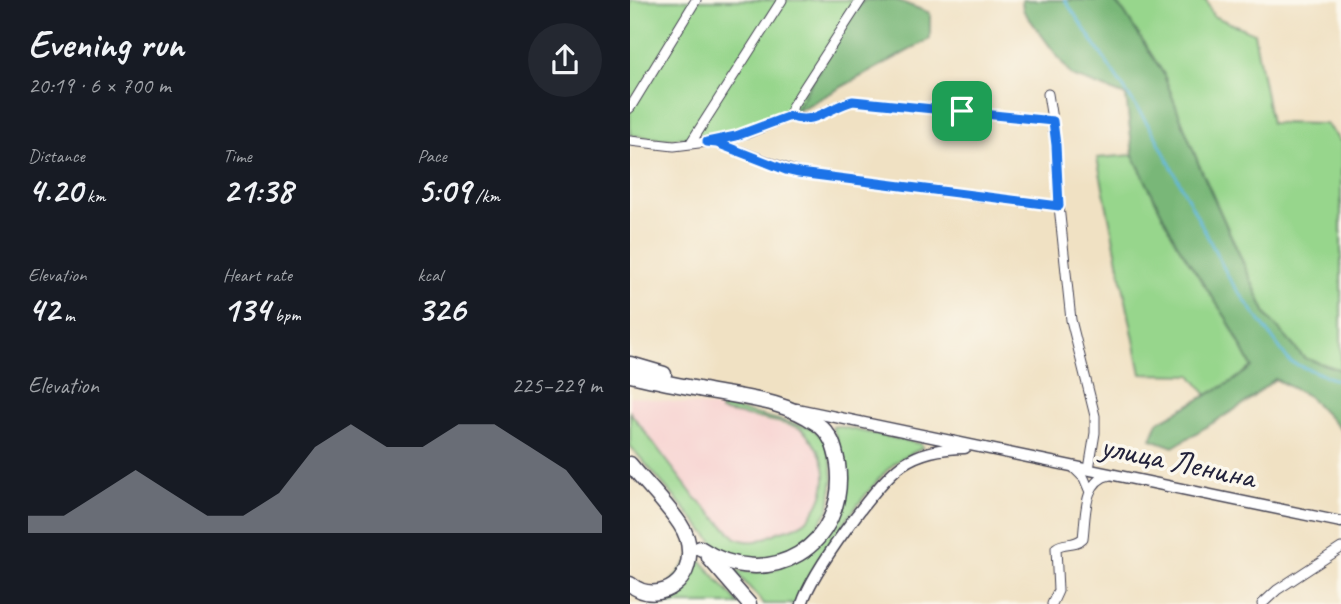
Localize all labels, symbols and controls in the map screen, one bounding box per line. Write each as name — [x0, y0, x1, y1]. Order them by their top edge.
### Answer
text: Evening run — [28, 21, 184, 68]
button: share — [528, 23, 602, 97]
text: 20:19 · 6 × 700 m — [28, 71, 171, 100]
pin — [932, 81, 992, 141]
icon: arrive — [943, 92, 981, 130]
text: Distance — [28, 144, 85, 168]
text: Time — [223, 144, 252, 168]
text: Pace — [417, 144, 447, 168]
text: 4.20 — [28, 168, 82, 213]
text: 21:38 — [223, 168, 293, 213]
text: 5:09 — [417, 168, 471, 213]
text: km — [82, 184, 105, 208]
text: /km — [471, 184, 500, 208]
text: Elevation — [28, 263, 86, 287]
text: Heart rate — [223, 263, 292, 287]
text: kcal — [417, 263, 442, 287]
text: 42 — [28, 287, 60, 332]
text: 134 — [223, 287, 270, 332]
text: 326 — [417, 287, 465, 332]
text: m — [60, 303, 75, 327]
text: bpm — [270, 303, 301, 327]
text: Elevation — [28, 371, 99, 400]
text: 225–229 m — [511, 371, 602, 400]
street label: улица Ленина — [1095, 424, 1261, 498]

